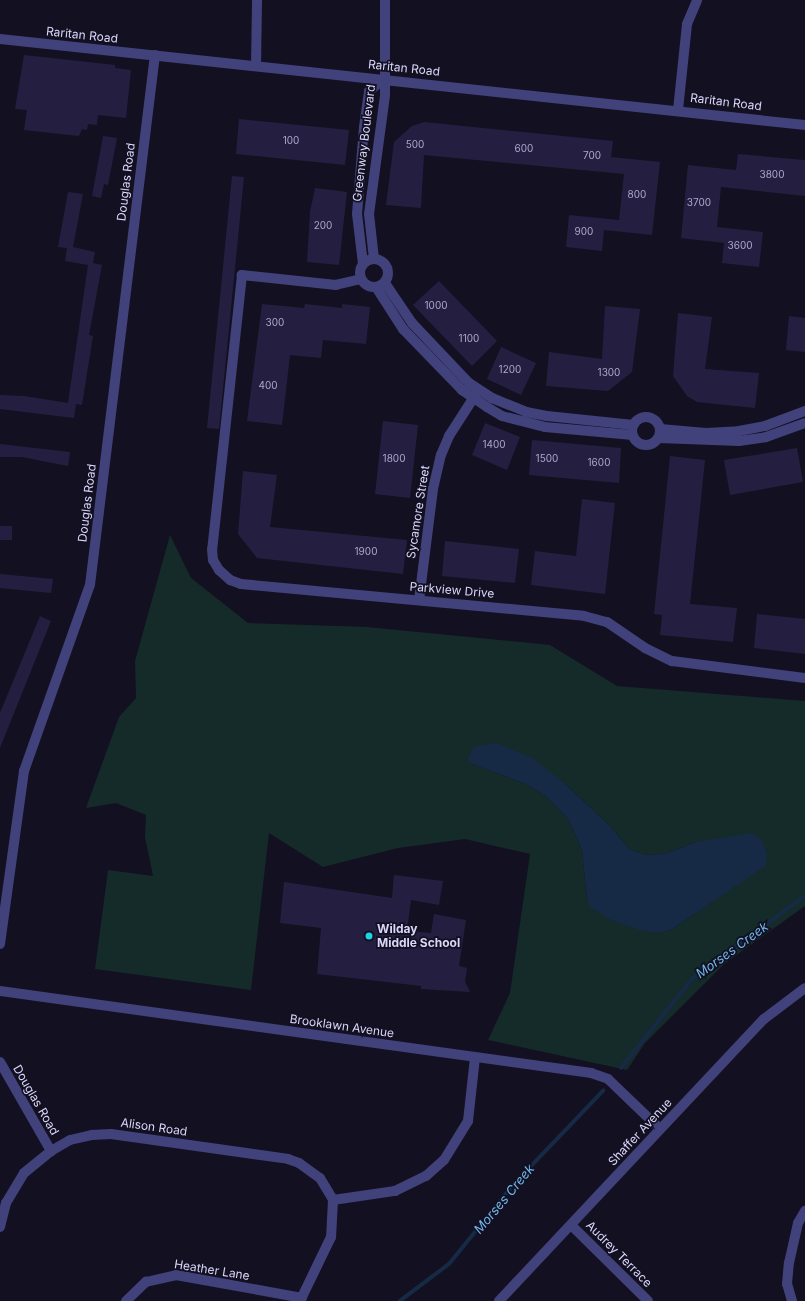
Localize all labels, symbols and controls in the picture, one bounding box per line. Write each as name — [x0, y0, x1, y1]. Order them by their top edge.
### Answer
street label: Raritan Road — [45, 24, 119, 46]
street label: Raritan Road — [367, 57, 441, 79]
street label: Greenway Boulevard — [350, 84, 378, 202]
street label: Raritan Road — [689, 90, 763, 114]
house number: 100 — [283, 135, 299, 147]
house number: 500 — [406, 139, 424, 151]
street label: Douglas Road — [114, 142, 138, 222]
house number: 600 — [515, 143, 533, 155]
house number: 700 — [583, 150, 601, 162]
house number: 3800 — [760, 169, 784, 181]
house number: 800 — [628, 189, 646, 201]
house number: 3700 — [687, 197, 711, 209]
house number: 200 — [314, 220, 332, 232]
house number: 900 — [575, 226, 593, 238]
house number: 3600 — [728, 240, 752, 252]
house number: 1000 — [425, 300, 447, 312]
house number: 300 — [266, 317, 284, 329]
house number: 1100 — [459, 333, 479, 345]
house number: 1200 — [499, 364, 521, 376]
house number: 1300 — [598, 367, 620, 379]
house number: 400 — [258, 380, 278, 392]
house number: 1400 — [482, 439, 506, 451]
house number: 1800 — [383, 453, 405, 465]
house number: 1500 — [536, 453, 558, 465]
house number: 1600 — [588, 457, 610, 469]
street label: Douglas Road — [75, 463, 99, 543]
street label: Sycamore Street — [404, 464, 432, 560]
house number: 1900 — [355, 546, 377, 558]
street label: Parkview Drive — [409, 579, 495, 601]
water label: Morses Creek — [693, 919, 771, 981]
place label: Wilday Middle School — [377, 922, 460, 950]
marker: Wilday Middle School — [364, 931, 374, 941]
street label: Brooklawn Avenue — [289, 1012, 395, 1040]
street label: Douglas Road — [10, 1062, 62, 1138]
street label: Shaffer Avenue — [605, 1095, 675, 1169]
street label: Alison Road — [120, 1115, 188, 1139]
water label: Morses Creek — [471, 1161, 537, 1237]
street label: Audrey Terrace — [583, 1218, 655, 1290]
street label: Heather Lane — [173, 1257, 251, 1283]

